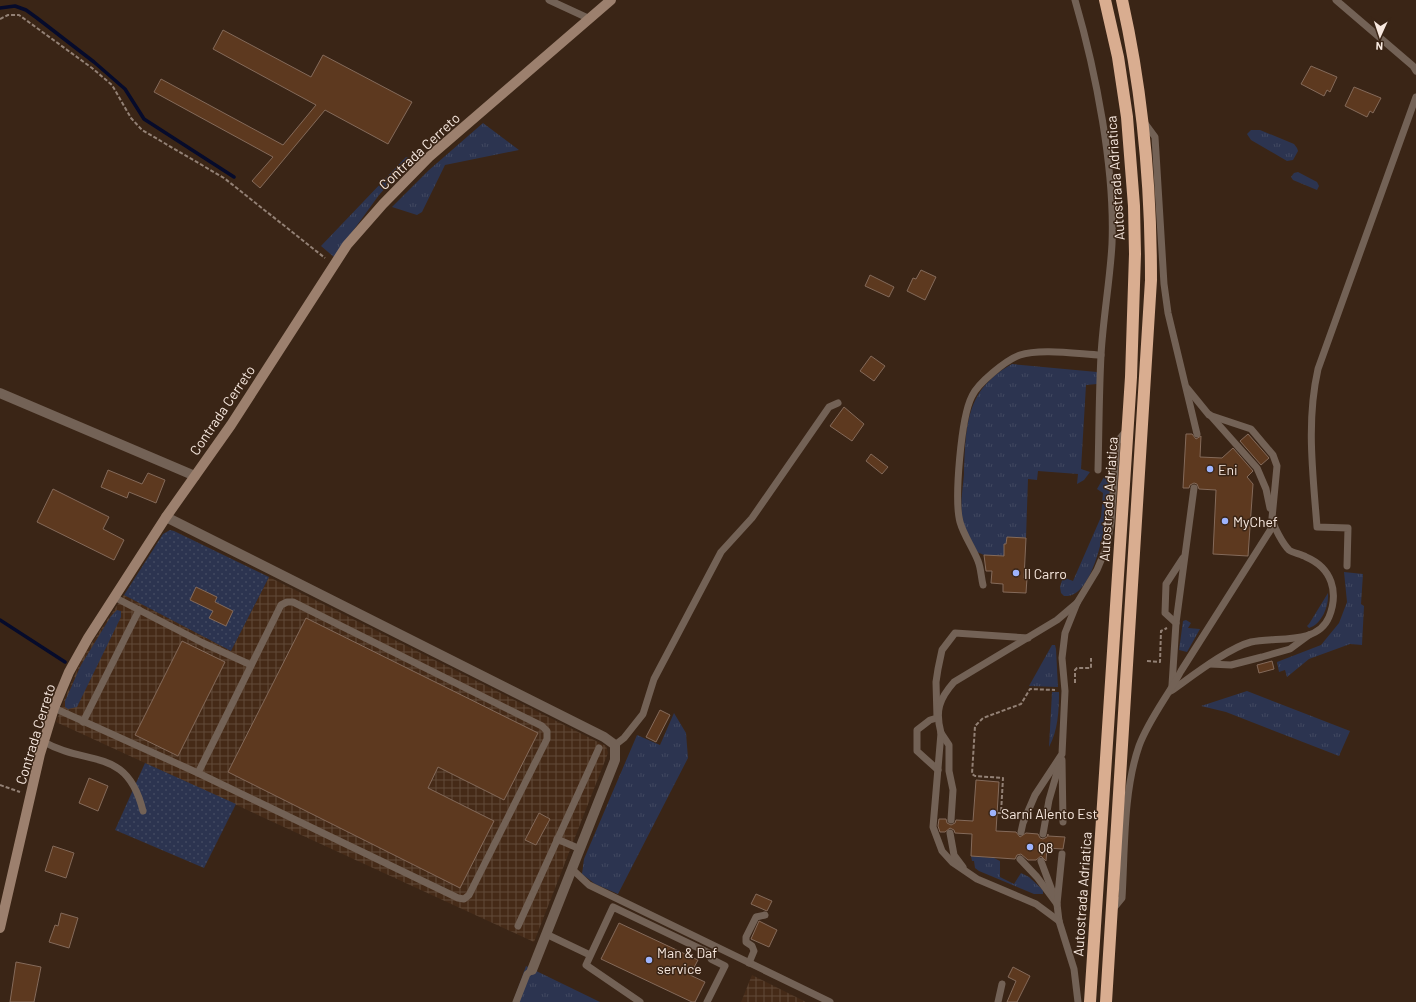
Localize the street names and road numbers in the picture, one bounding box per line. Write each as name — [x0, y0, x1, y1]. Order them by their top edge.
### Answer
street label: Contrada Cerreto — [375, 109, 463, 193]
street label: Autostrada Adriatica — [1102, 115, 1128, 241]
street label: Contrada Cerreto — [186, 362, 258, 458]
street label: Autostrada Adriatica — [1095, 436, 1121, 562]
street label: Contrada Cerreto — [12, 682, 58, 786]
street label: Autostrada Adriatica — [1069, 831, 1095, 957]

